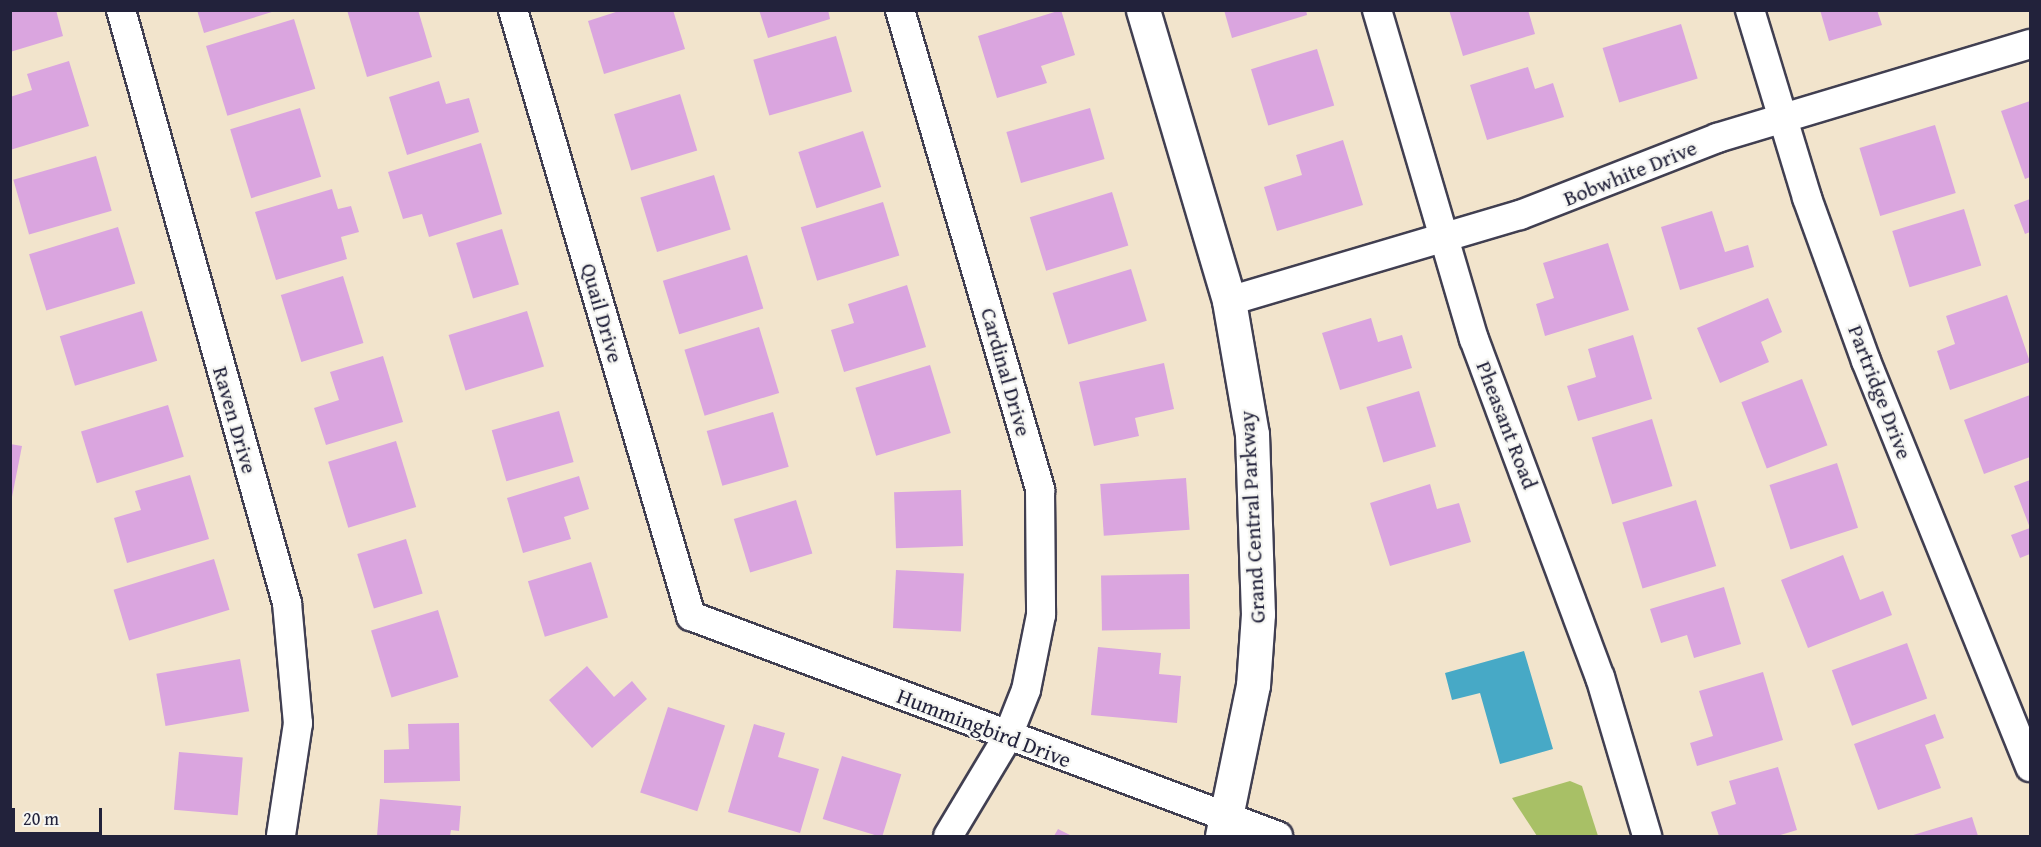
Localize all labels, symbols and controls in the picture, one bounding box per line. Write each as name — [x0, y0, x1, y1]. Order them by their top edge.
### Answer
street label: Bobwhite Drive — [1559, 134, 1701, 212]
street label: Quail Drive — [575, 260, 629, 366]
street label: Cardinal Drive — [975, 305, 1037, 439]
street label: Partridge Drive — [1842, 321, 1918, 463]
street label: Pheasant Road — [1470, 357, 1544, 493]
street label: Raven Drive — [207, 363, 263, 477]
street label: Grand Central Parkway — [1233, 410, 1271, 624]
street label: Hummingbird Drive — [893, 683, 1075, 773]
scale bar — [15, 796, 105, 834]
text: 20 m — [23, 805, 59, 832]

